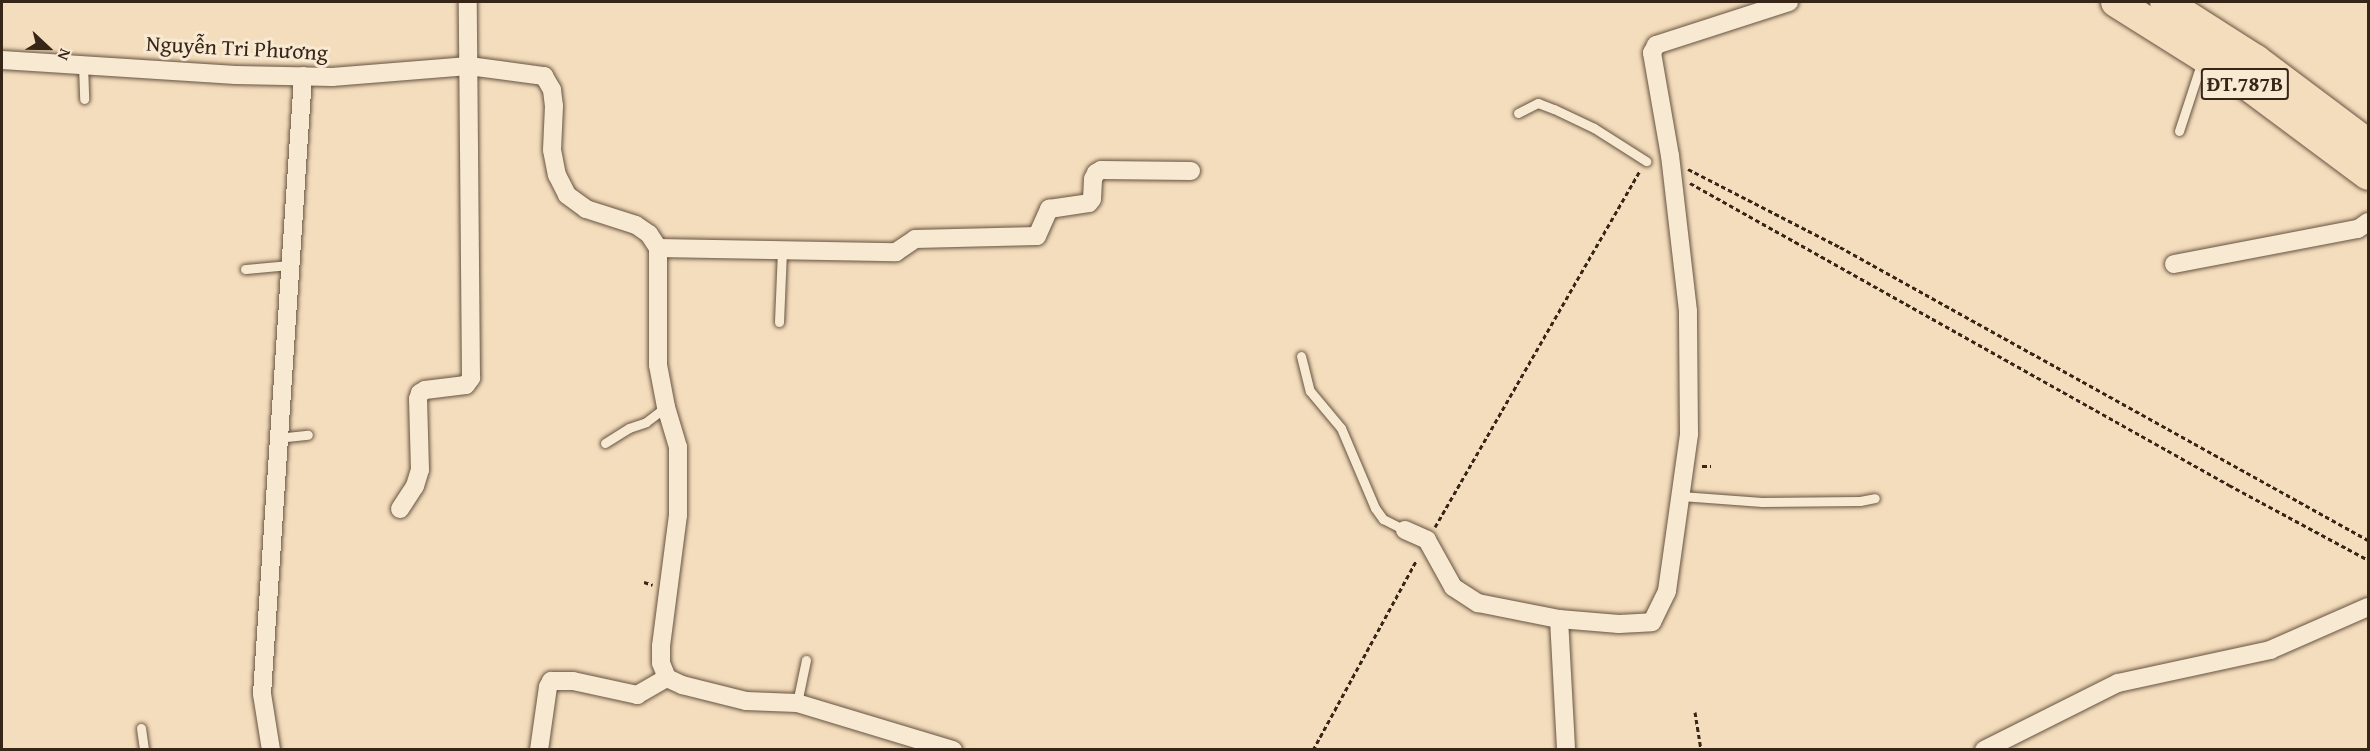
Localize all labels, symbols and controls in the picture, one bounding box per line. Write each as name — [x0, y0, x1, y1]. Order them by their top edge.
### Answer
north arrow — [18, 18, 78, 78]
street label: Nguyễn Tri Phương — [146, 30, 328, 66]
text: N — [52, 45, 78, 64]
road number: ĐT.787B — [2200, 66, 2290, 102]

